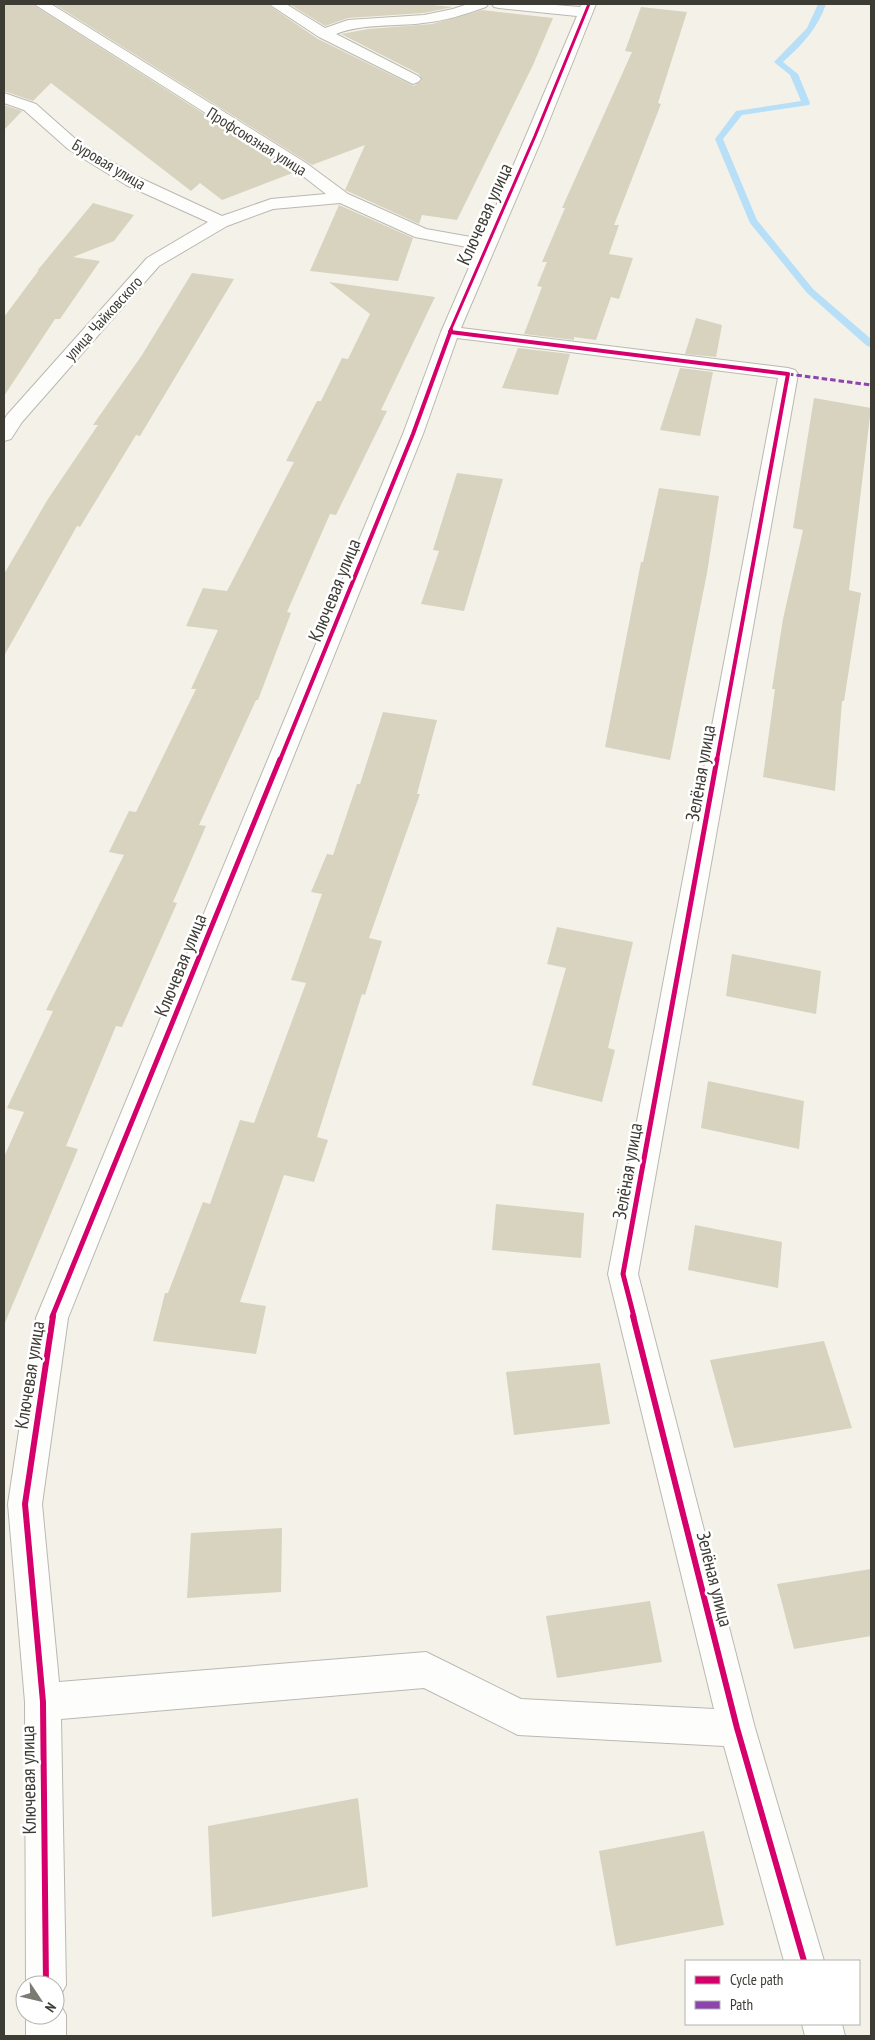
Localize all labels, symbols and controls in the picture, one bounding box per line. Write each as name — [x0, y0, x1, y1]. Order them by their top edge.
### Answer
street label: Профсоюзная улица — [203, 102, 311, 180]
street label: Буровая улица — [69, 134, 149, 194]
street label: Ключевая улица — [451, 159, 517, 269]
street label: улица Чайковского — [60, 271, 146, 364]
street label: Ключевая улица — [302, 535, 366, 645]
street label: Зелёная улица — [680, 723, 720, 823]
street label: Ключевая улица — [148, 910, 212, 1020]
street label: Зелёная улица — [607, 1121, 647, 1221]
street label: Ключевая улица — [9, 1319, 49, 1431]
street label: Зелёная улица — [692, 1529, 738, 1629]
street label: Ключевая улица — [15, 1725, 41, 1835]
legend — [685, 1960, 860, 2025]
text: Cycle path — [730, 1970, 783, 1989]
north arrow — [15, 1975, 65, 2025]
text: Path — [730, 1995, 753, 2014]
text: N — [41, 1999, 60, 2016]

